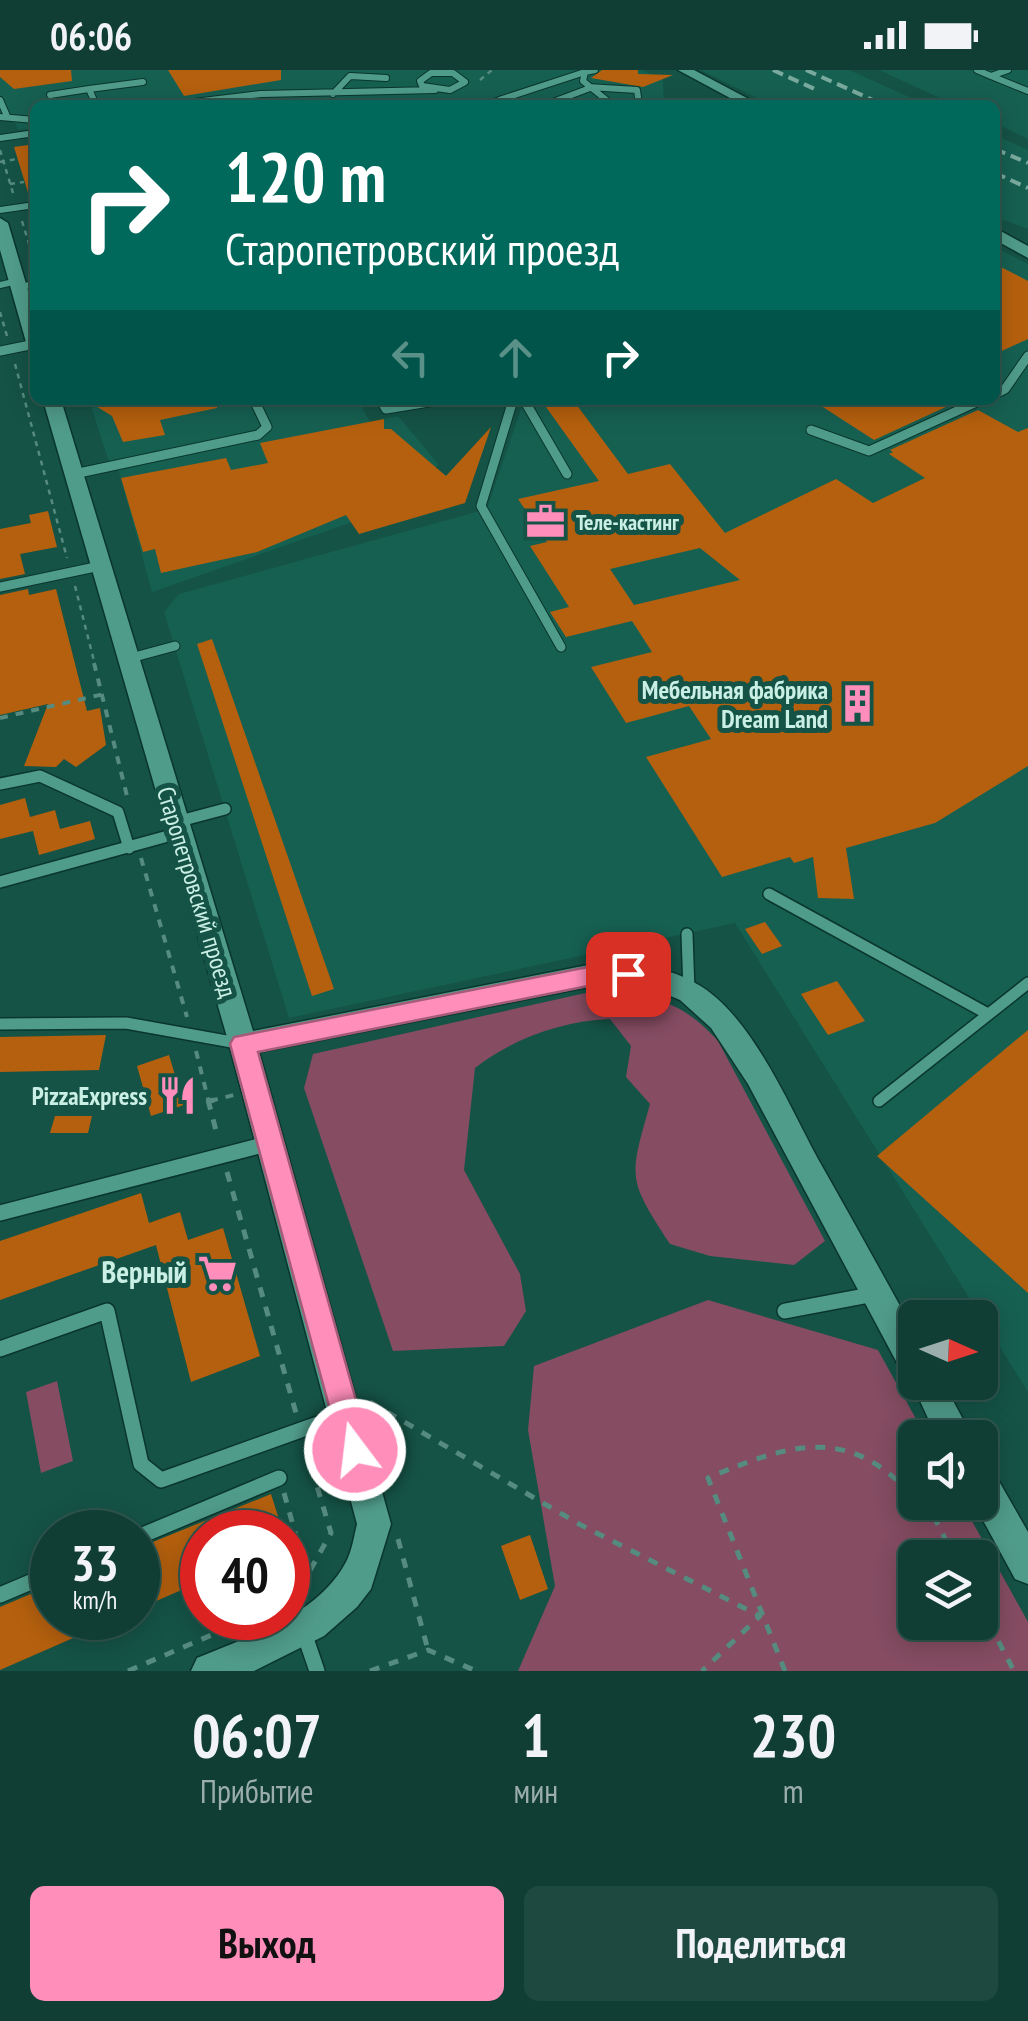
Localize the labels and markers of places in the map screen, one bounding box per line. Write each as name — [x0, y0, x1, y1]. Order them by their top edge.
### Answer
office icon: Теле-кастинг — [525, 501, 567, 543]
place label: Теле-кастинг — [576, 508, 679, 536]
place label: Мебельная фабрика Dream Land — [642, 674, 828, 735]
building icon: Мебельная фабрика Dream Land — [837, 683, 879, 725]
pin — [586, 932, 671, 1017]
restaurant icon: PizzaExpress — [156, 1075, 198, 1117]
place label: PizzaExpress — [32, 1080, 147, 1112]
place label: Верный — [102, 1252, 187, 1291]
supermarket icon: Верный — [196, 1252, 238, 1294]

